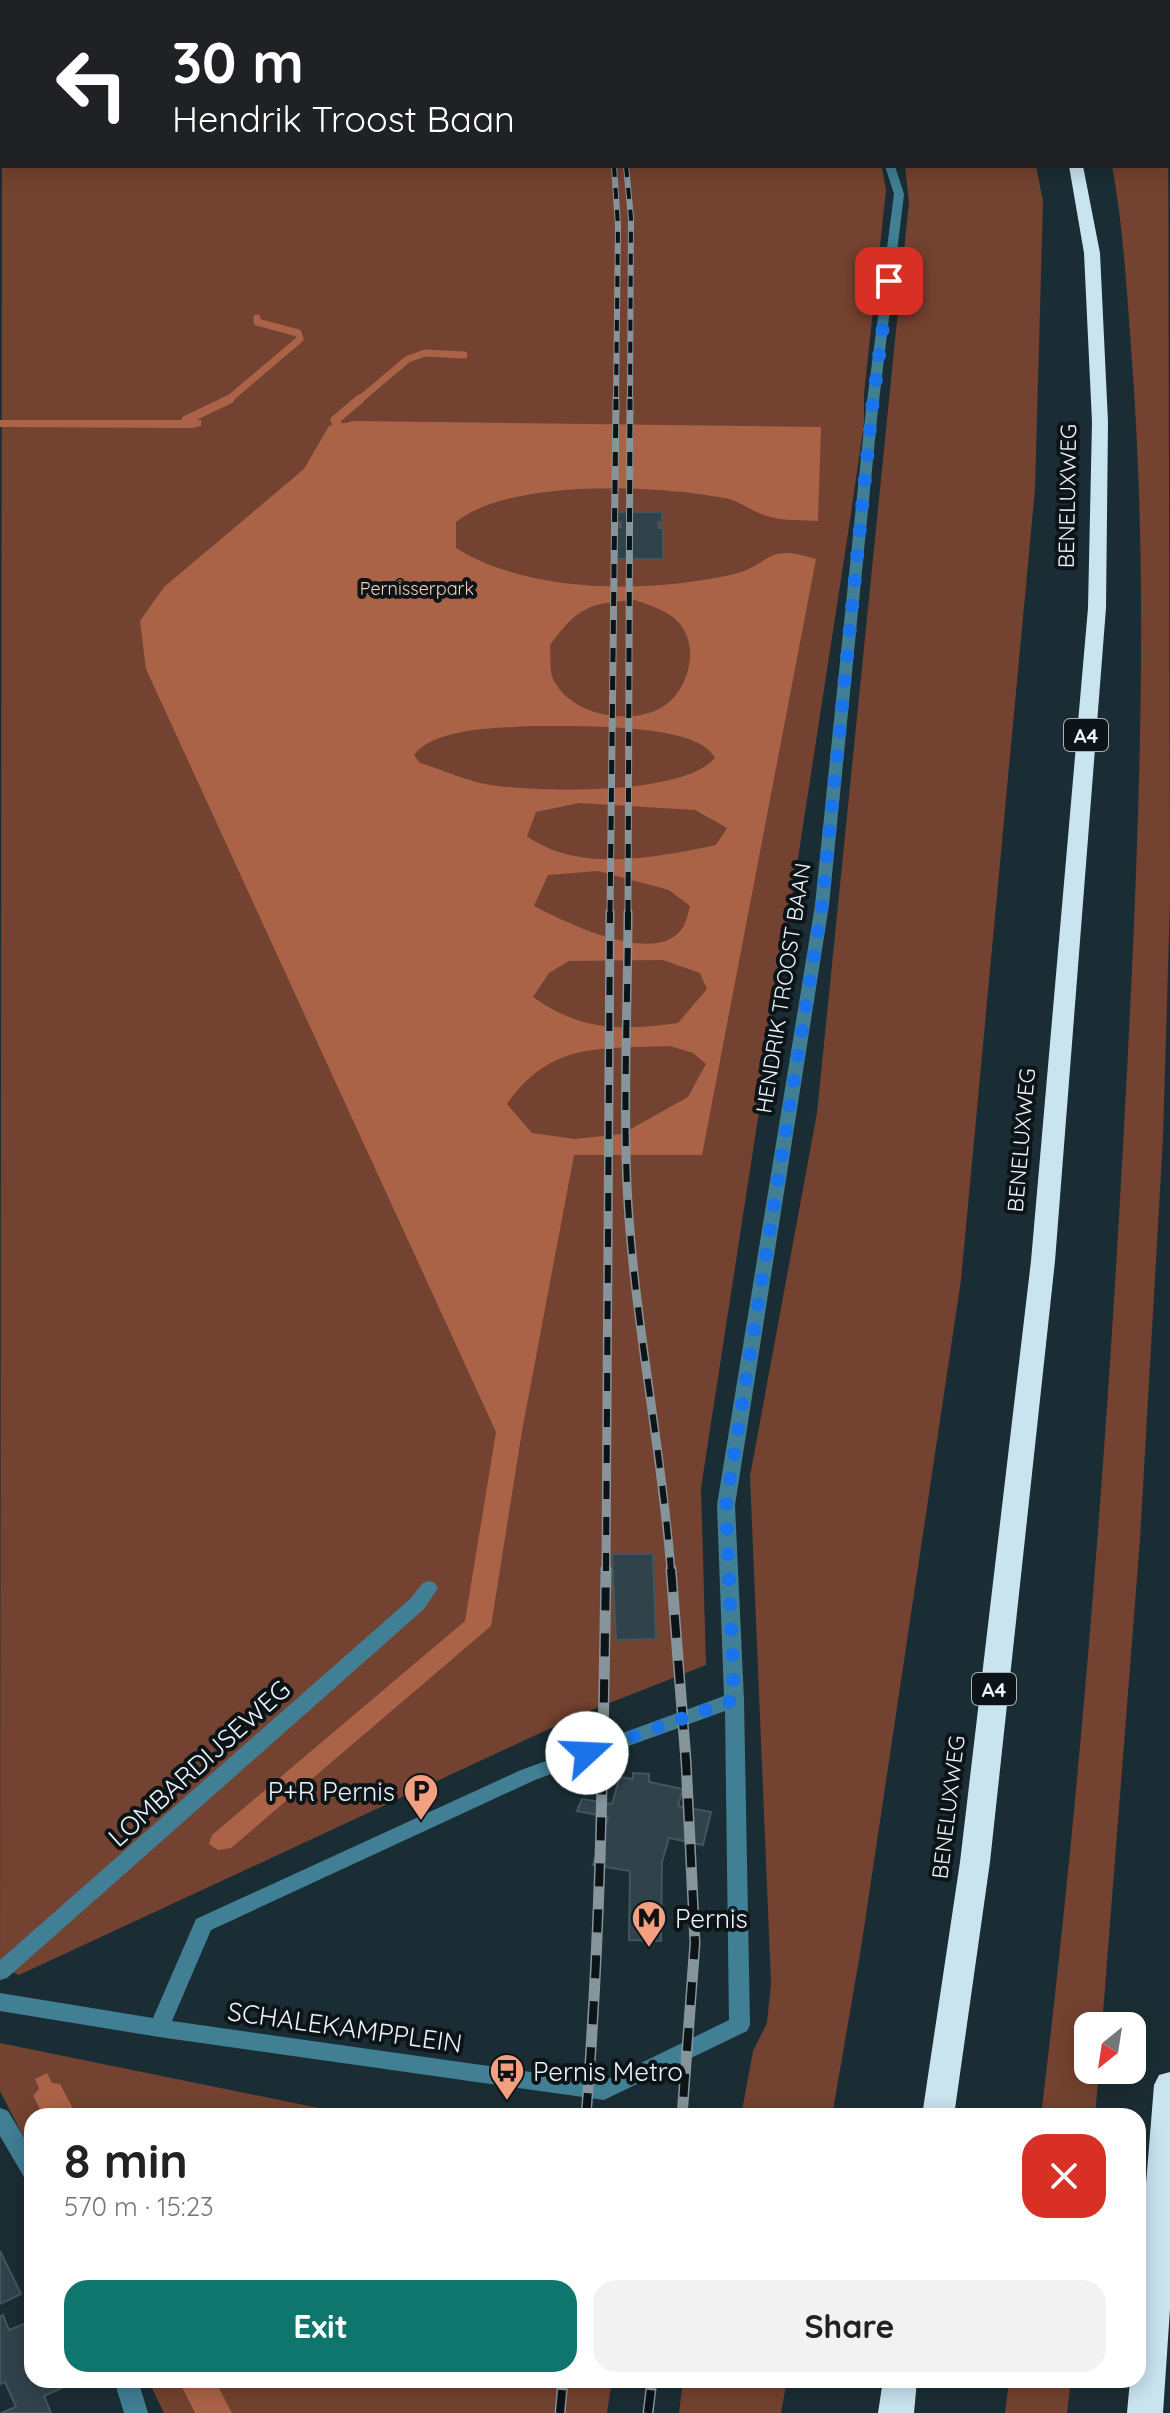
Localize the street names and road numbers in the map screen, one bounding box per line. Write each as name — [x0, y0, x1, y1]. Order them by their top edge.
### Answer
street label: BENELUXWEG — [1052, 424, 1082, 568]
road number: A4 — [1064, 719, 1108, 751]
street label: HENDRIK TROOST BAAN — [749, 861, 817, 1115]
street label: BENELUXWEG — [1001, 1067, 1041, 1213]
street label: LOMBARDIJSEWEG — [101, 1673, 297, 1853]
road number: A4 — [972, 1673, 1016, 1705]
street label: BENELUXWEG — [925, 1734, 971, 1880]
street label: SCHALEKAMPPLEIN — [226, 1994, 464, 2060]

